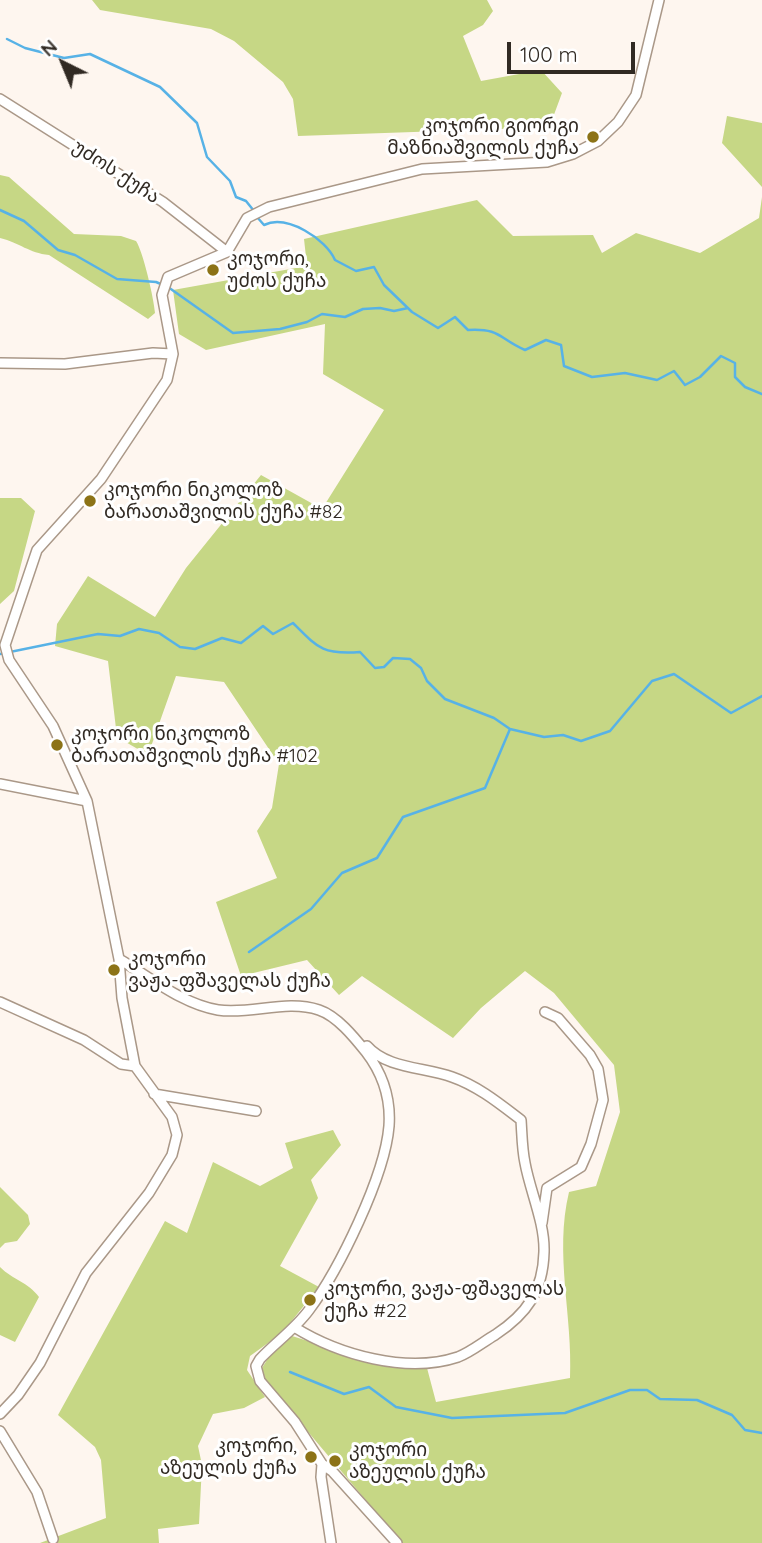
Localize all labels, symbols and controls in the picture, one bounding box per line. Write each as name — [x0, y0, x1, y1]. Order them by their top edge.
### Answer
north arrow — [28, 28, 98, 98]
scale bar — [510, 28, 638, 72]
text: N — [35, 34, 62, 61]
text: 100 m — [520, 41, 578, 67]
place label: კოჯორი გიორგი მაზნიაშვილის ქუჩა — [387, 115, 579, 159]
marker: კოჯორი გიორგი მაზნიაშვილის ქუჩა — [585, 129, 601, 145]
street label: უძოს ქუჩა — [68, 135, 164, 209]
place label: კოჯორი, უძოს ქუჩა — [227, 248, 326, 292]
marker: კოჯორი, უძოს ქუჩა — [205, 262, 221, 278]
place label: კოჯორი ნიკოლოზ ბარათაშვილის ქუჩა #82 — [104, 479, 343, 523]
marker: კოჯორი ნიკოლოზ ბარათაშვილის ქუჩა #82 — [82, 493, 98, 509]
place label: კოჯორი ნიკოლოზ ბარათაშვილის ქუჩა #102 — [71, 723, 318, 767]
marker: კოჯორი ნიკოლოზ ბარათაშვილის ქუჩა #102 — [49, 737, 65, 753]
place label: კოჯორი ვაჟა-ფშაველას ქუჩა — [128, 948, 331, 992]
marker: კოჯორი ვაჟა-ფშაველას ქუჩა — [106, 962, 122, 978]
place label: კოჯორი, ვაჟა-ფშაველას ქუჩა #22 — [324, 1278, 564, 1322]
marker: კოჯორი, ვაჟა-ფშაველას ქუჩა #22 — [302, 1292, 318, 1308]
place label: კოჯორი, აზეულის ქუჩა — [160, 1435, 297, 1479]
place label: კოჯორი აზეულის ქუჩა — [349, 1439, 486, 1483]
marker: კოჯორი, აზეულის ქუჩა — [303, 1449, 319, 1465]
marker: კოჯორი აზეულის ქუჩა — [327, 1453, 343, 1469]

